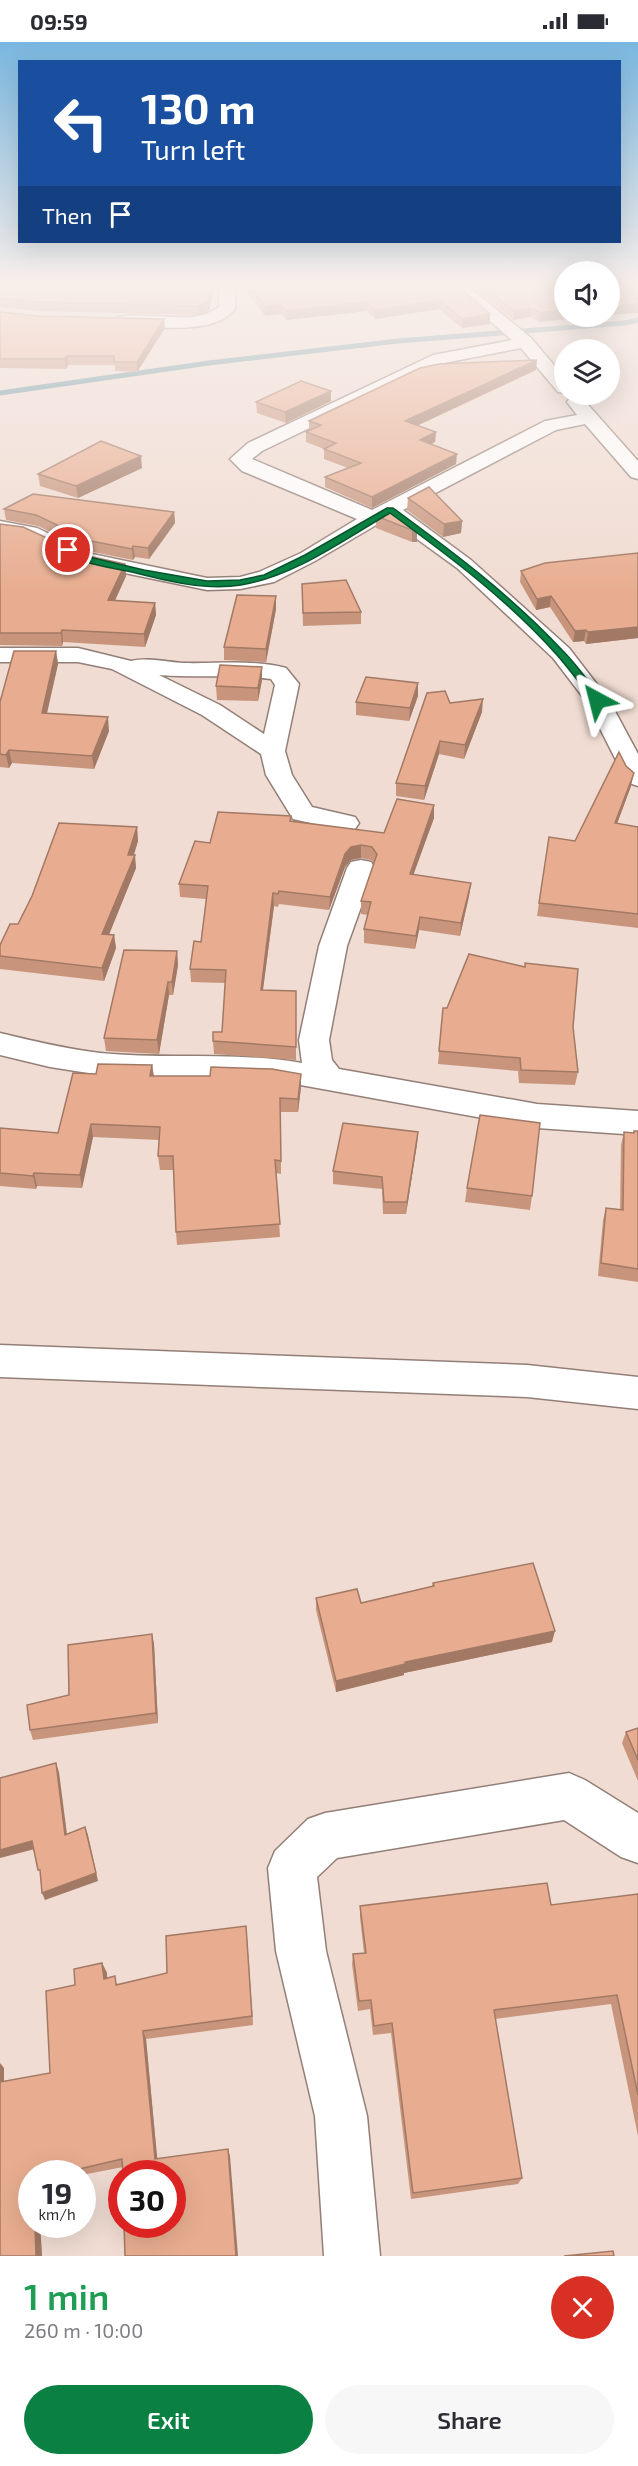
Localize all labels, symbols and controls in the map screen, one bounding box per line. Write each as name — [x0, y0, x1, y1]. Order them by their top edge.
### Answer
text: 09:59 — [30, 8, 88, 34]
text: 130 m — [141, 82, 256, 132]
icon: left — [42, 84, 120, 162]
text: Turn left — [141, 133, 245, 165]
icon: arrive — [104, 198, 137, 231]
text: Then — [42, 202, 92, 228]
map controls — [554, 261, 620, 405]
button: sound — [554, 261, 620, 327]
button: layers — [554, 339, 620, 405]
pin — [42, 524, 93, 575]
icon: arrive — [51, 533, 84, 566]
position arrow — [565, 668, 629, 732]
speed limit sign: 30 — [108, 2160, 186, 2238]
text: 19 — [42, 2174, 72, 2210]
text: km/h — [38, 2205, 76, 2223]
text: 1 min — [24, 2274, 109, 2317]
button: close — [551, 2276, 614, 2339]
text: 260 m · 10:00 — [24, 2318, 143, 2342]
button: Exit — [24, 2385, 313, 2454]
button: Share — [325, 2385, 614, 2454]

